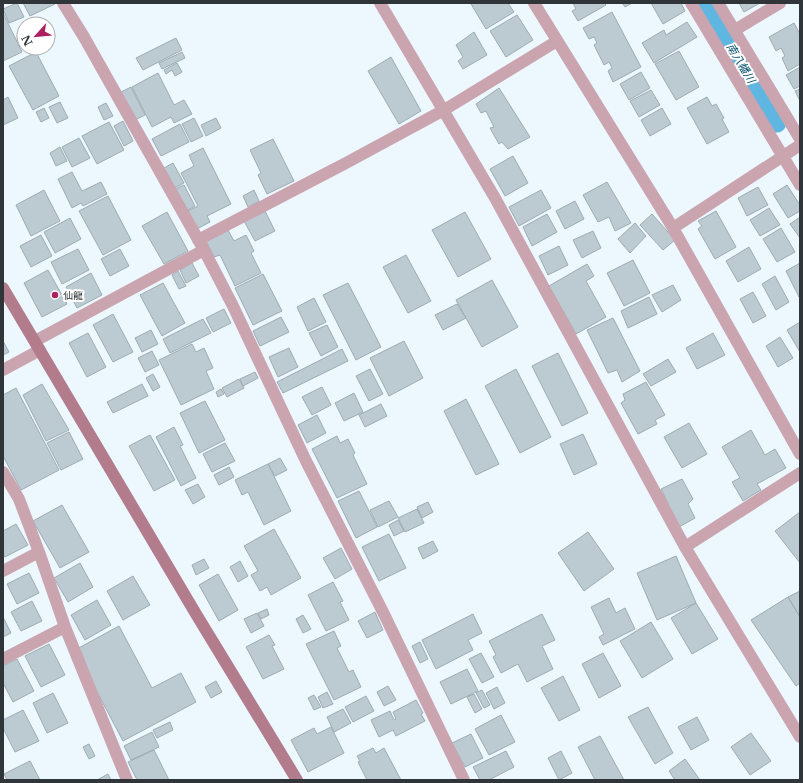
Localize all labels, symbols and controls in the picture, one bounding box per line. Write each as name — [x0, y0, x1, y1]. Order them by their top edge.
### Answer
north arrow — [16, 16, 56, 56]
text: N — [18, 32, 36, 48]
water label: 南八幡川 — [724, 41, 759, 86]
place label: 仙龍 — [63, 289, 83, 302]
marker: 仙龍 — [50, 290, 60, 300]

